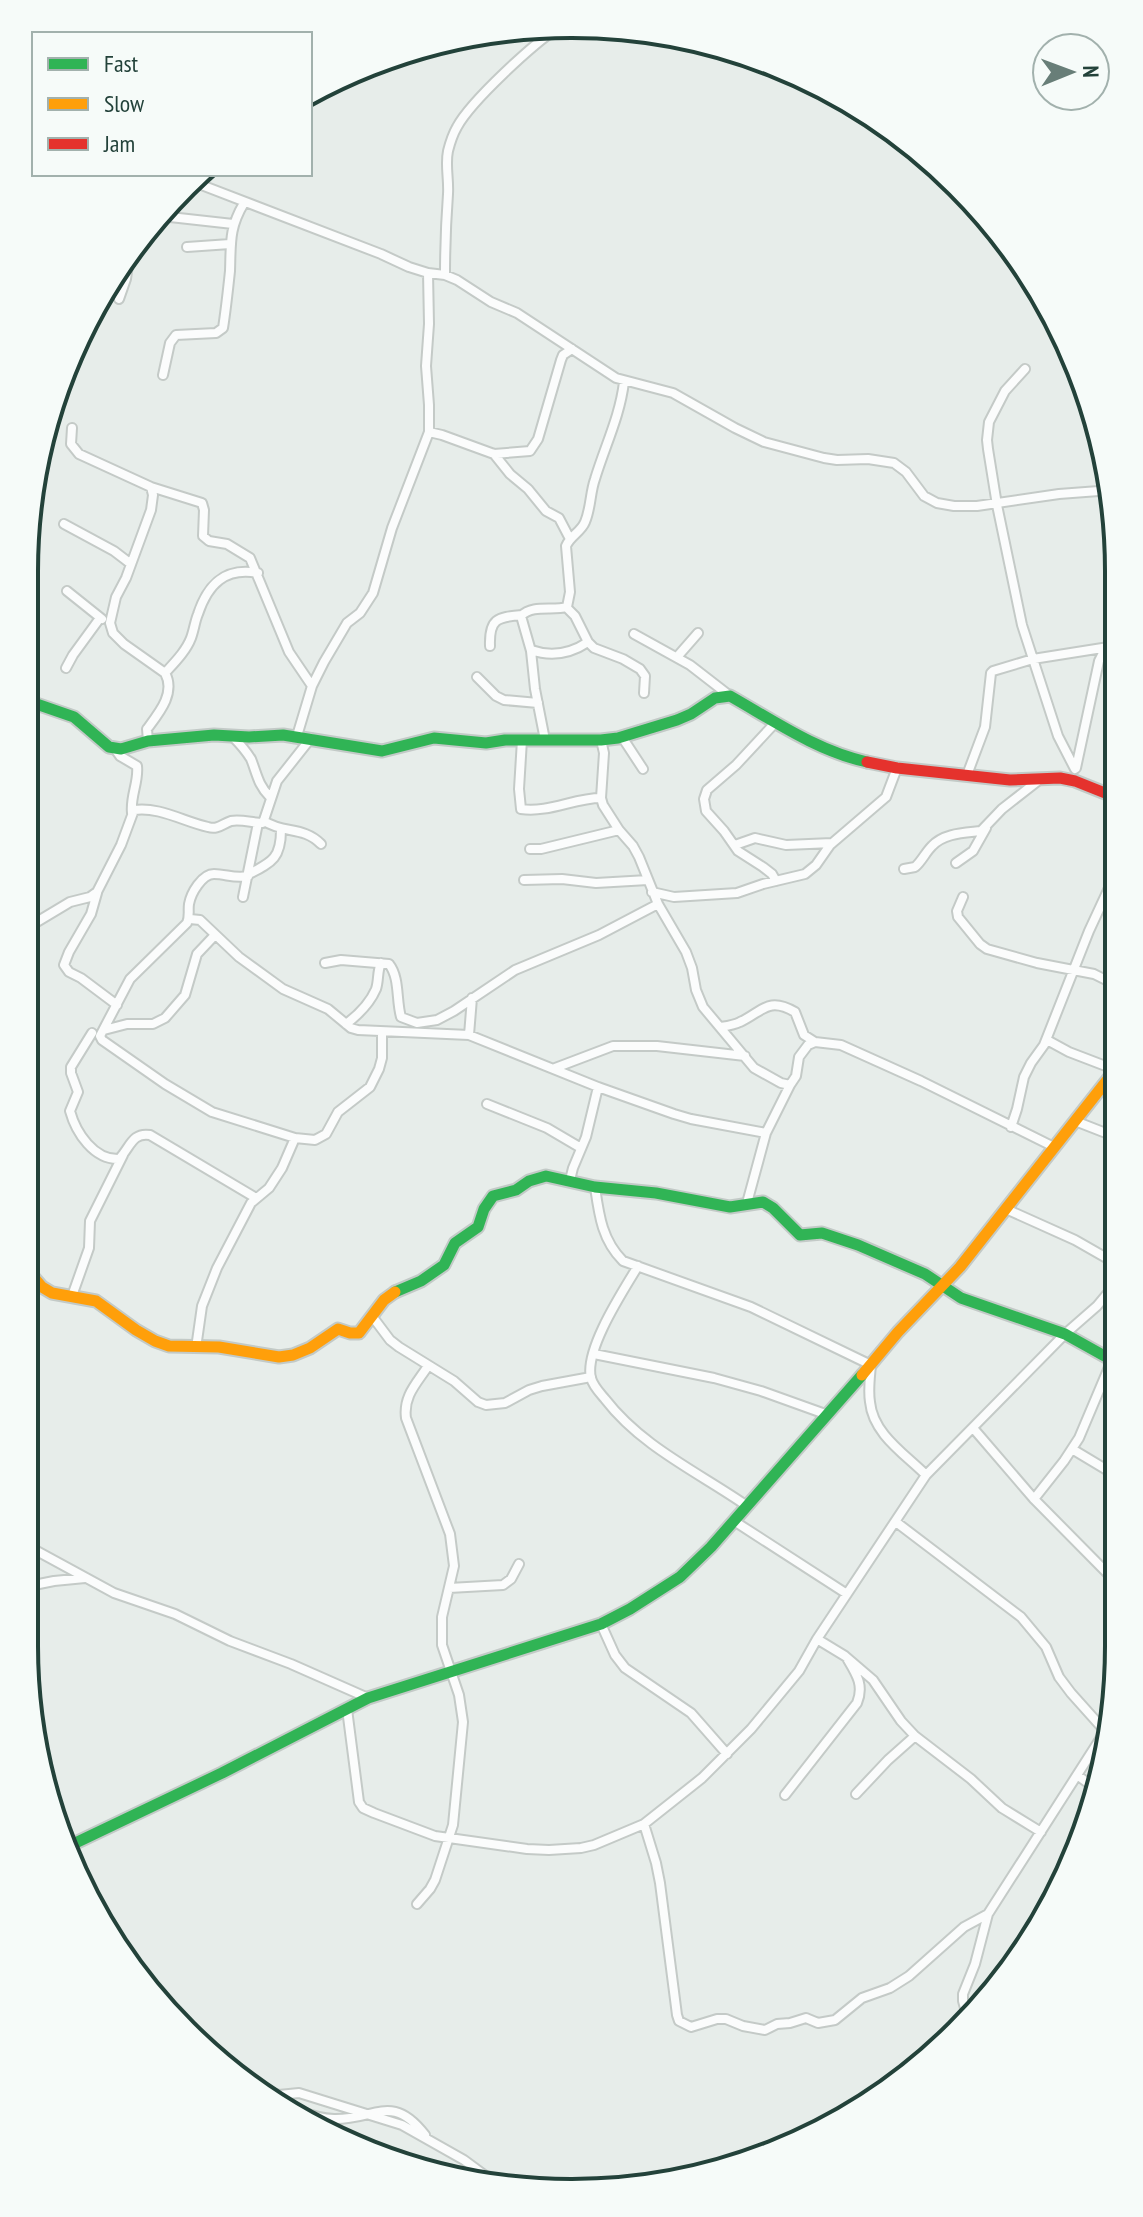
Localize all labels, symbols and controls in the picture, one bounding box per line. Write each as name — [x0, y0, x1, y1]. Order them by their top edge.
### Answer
legend — [32, 32, 312, 176]
north arrow — [1031, 32, 1111, 112]
text: Fast — [104, 48, 139, 79]
text: N — [1077, 65, 1105, 78]
text: Slow — [104, 88, 145, 119]
text: Jam — [103, 128, 135, 159]

